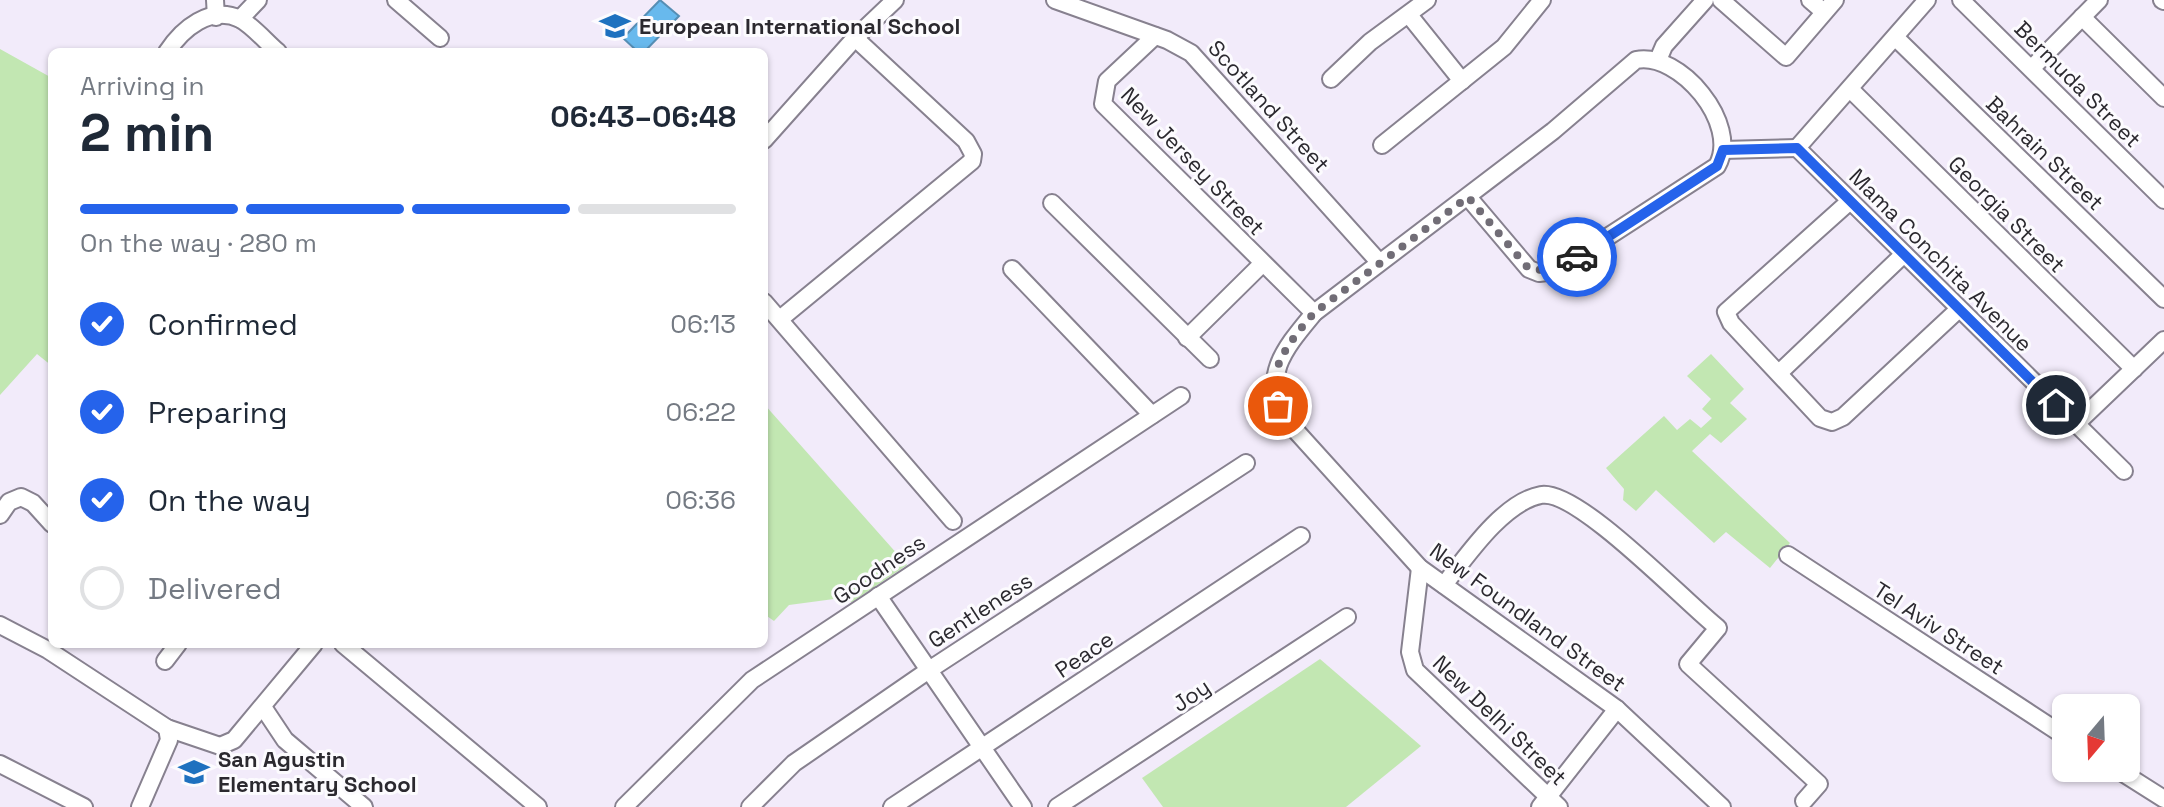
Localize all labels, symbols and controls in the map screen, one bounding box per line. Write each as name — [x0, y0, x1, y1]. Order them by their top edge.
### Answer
school or university icon: European International School — [598, 9, 632, 43]
place label: European International School — [639, 12, 960, 40]
street label: Bermuda Street — [2009, 15, 2147, 153]
street label: Scotland Street — [1202, 34, 1336, 178]
text: Arriving in — [80, 69, 204, 103]
street label: New Jersey Street — [1115, 81, 1271, 241]
street label: Bahrain Street — [1980, 90, 2110, 216]
text: 06:43–06:48 — [550, 97, 736, 136]
text: 2 min — [80, 100, 214, 166]
street label: Georgia Street — [1943, 150, 2071, 278]
street label: Mama Conchita Avenue — [1843, 162, 2039, 358]
courier — [1537, 217, 1617, 297]
text: On the way · 280 m — [80, 226, 317, 260]
icon: car — [1555, 235, 1599, 279]
icon: check — [80, 302, 124, 346]
text: Confirmed — [148, 305, 298, 344]
text: 06:13 — [670, 307, 736, 341]
pin — [2022, 371, 2090, 439]
pin — [1244, 372, 1312, 440]
icon: home — [2034, 383, 2078, 427]
icon: bag — [1256, 384, 1300, 428]
icon: check — [80, 390, 124, 434]
text: Preparing — [148, 393, 287, 432]
text: 06:22 — [665, 395, 736, 429]
icon: check — [80, 478, 124, 522]
text: On the way — [148, 481, 311, 520]
text: 06:36 — [665, 483, 736, 517]
street label: Goodness — [827, 528, 931, 610]
street label: New Foundland Street — [1424, 536, 1632, 698]
street label: Gentleness — [922, 566, 1038, 654]
text: Delivered — [148, 569, 282, 608]
street label: Tel Aviv Street — [1868, 575, 2010, 681]
street label: Peace — [1049, 624, 1119, 684]
street label: New Delhi Street — [1427, 649, 1573, 791]
street label: Joy — [1167, 672, 1215, 718]
north arrow — [2052, 694, 2140, 782]
map controls — [2052, 694, 2140, 782]
place label: San Agustin Elementary School — [218, 745, 417, 798]
school or university icon: San Agustin Elementary School — [177, 755, 211, 789]

